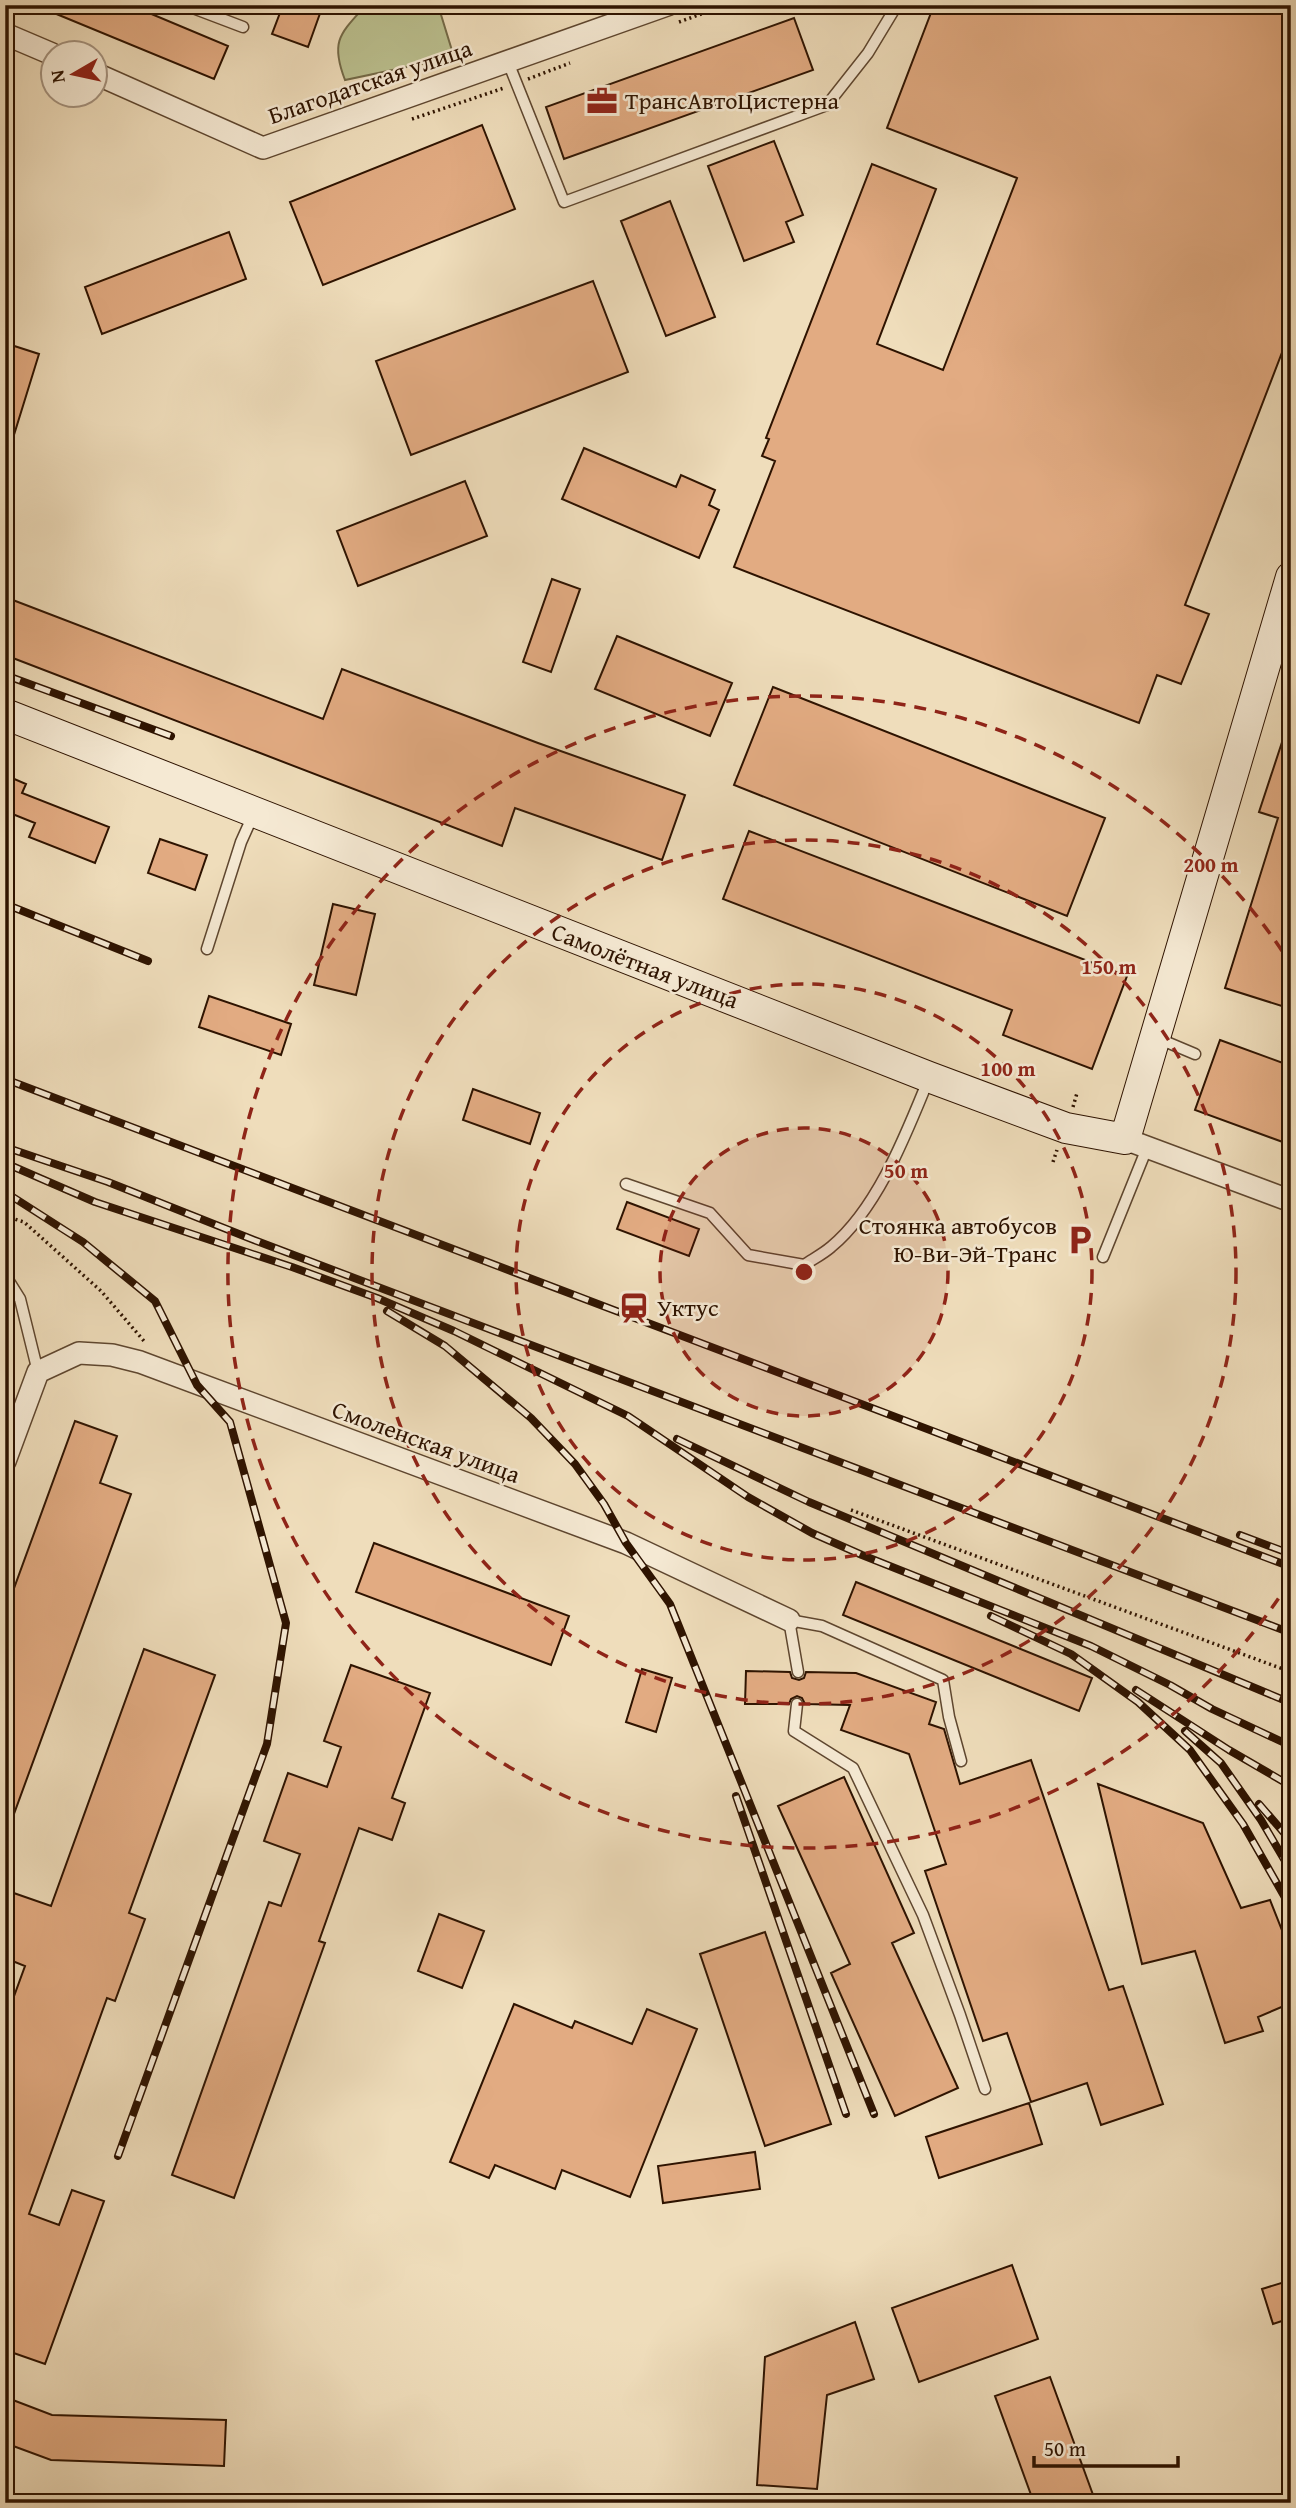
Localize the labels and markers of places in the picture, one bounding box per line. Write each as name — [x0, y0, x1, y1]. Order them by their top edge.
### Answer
place label: ТрансАвтоЦистерна — [625, 83, 840, 118]
office icon: ТрансАвтоЦистерна — [585, 84, 619, 118]
place label: Стоянка автобусов Ю-Ви-Эй-Транс — [859, 1208, 1057, 1271]
parking icon: Стоянка автобусов Ю-Ви-Эй-Транс — [1063, 1223, 1097, 1257]
centre of rings — [792, 1260, 816, 1284]
place label: Уктус — [657, 1290, 719, 1325]
station icon: Уктус — [617, 1291, 651, 1325]

